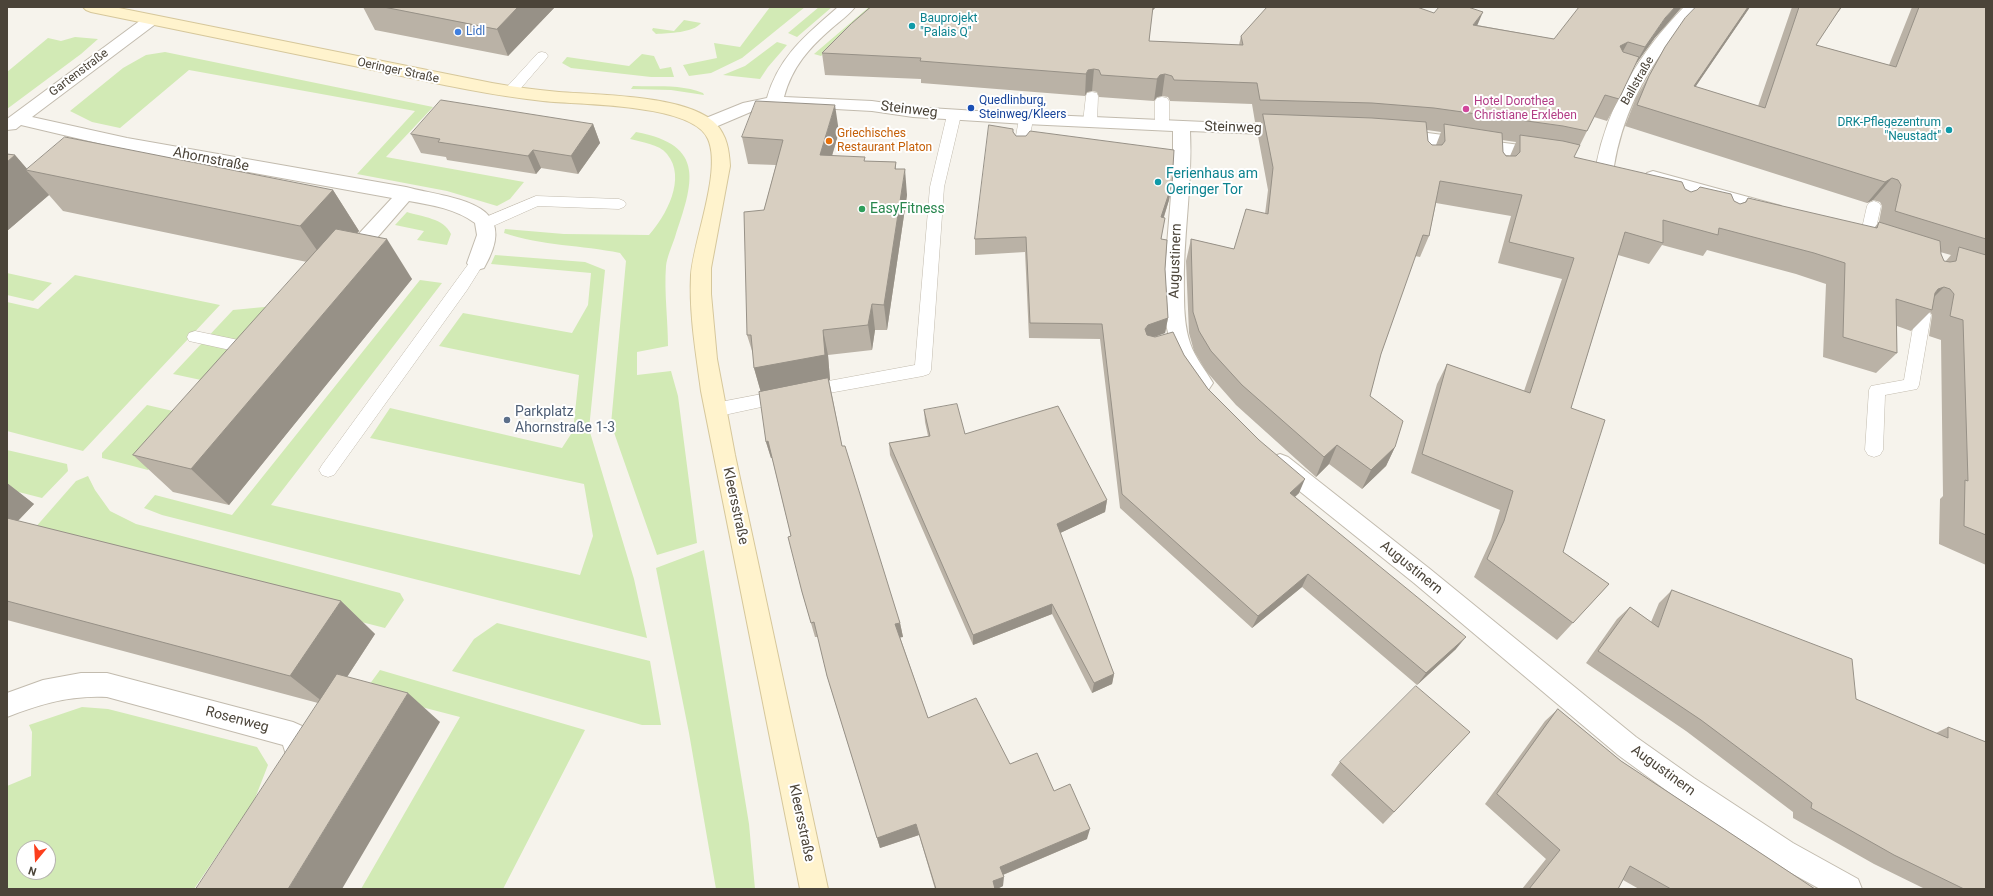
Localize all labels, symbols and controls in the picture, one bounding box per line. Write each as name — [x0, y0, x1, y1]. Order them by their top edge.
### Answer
place label: Bauprojekt "Palais Q" — [920, 12, 977, 40]
marker: Bauprojekt "Palais Q" — [907, 21, 917, 31]
place label: Lidl — [466, 25, 485, 39]
marker: Lidl — [453, 27, 463, 37]
street label: Gartenstraße — [47, 46, 111, 100]
street label: Ballstraße — [1618, 54, 1658, 108]
street label: Oeringer Straße — [356, 55, 440, 87]
place label: Quedlinburg, Steinweg/Kleers — [979, 94, 1066, 122]
place label: Hotel Dorothea Christiane Erxleben — [1474, 95, 1577, 123]
street label: Steinweg — [880, 98, 938, 122]
marker: Quedlinburg, Steinweg/Kleers — [966, 103, 976, 113]
marker: Hotel Dorothea Christiane Erxleben — [1461, 104, 1471, 114]
place label: DRK-Pflegezentrum "Neustadt" — [1837, 116, 1941, 144]
street label: Steinweg — [1204, 119, 1262, 137]
marker: DRK-Pflegezentrum "Neustadt" — [1944, 125, 1954, 135]
place label: Griechisches Restaurant Platon — [837, 127, 932, 155]
marker: Griechisches Restaurant Platon — [824, 136, 834, 146]
street label: Ahornstraße — [172, 144, 250, 176]
place label: Ferienhaus am Oeringer Tor — [1166, 166, 1258, 198]
marker: Ferienhaus am Oeringer Tor — [1153, 177, 1163, 187]
place label: EasyFitness — [870, 201, 945, 217]
marker: EasyFitness — [857, 204, 867, 214]
street label: Augustinern — [1166, 223, 1186, 299]
place label: Parkplatz Ahornstraße 1-3 — [515, 404, 615, 436]
marker: Parkplatz Ahornstraße 1-3 — [502, 415, 512, 425]
street label: Kleersstraße — [719, 466, 751, 546]
street label: Augustinern — [1376, 538, 1446, 598]
street label: Rosenweg — [204, 704, 270, 736]
street label: Augustinern — [1628, 742, 1698, 800]
street label: Kleersstraße — [785, 783, 817, 863]
north arrow — [16, 840, 56, 880]
text: N — [27, 864, 38, 878]

